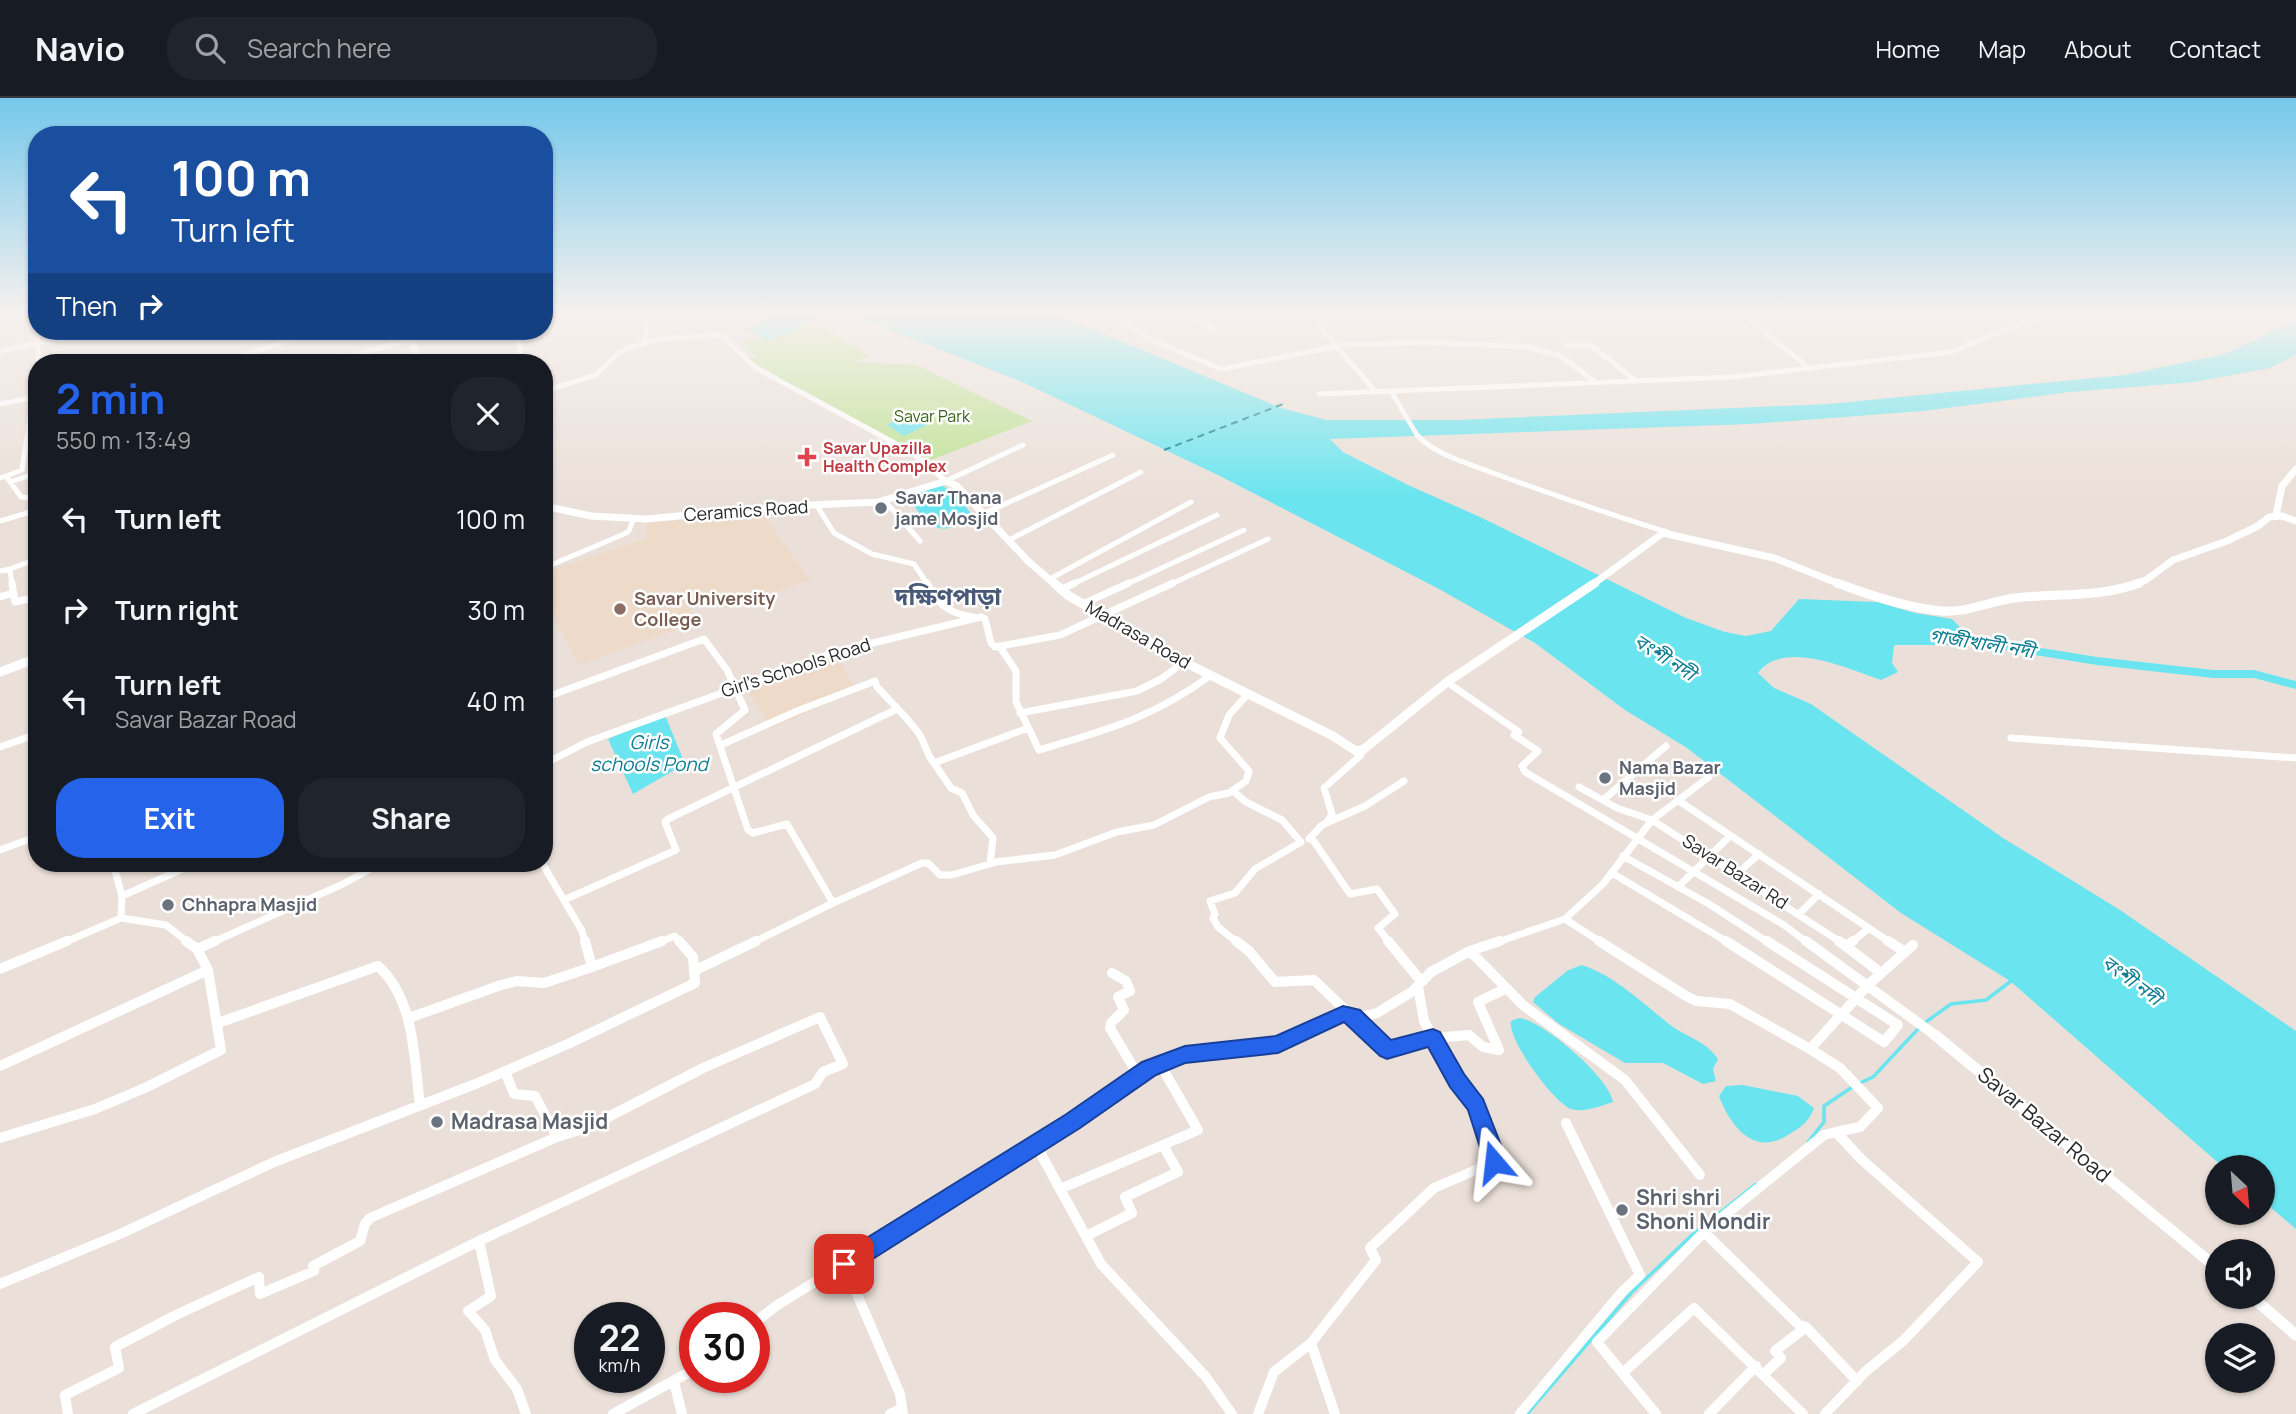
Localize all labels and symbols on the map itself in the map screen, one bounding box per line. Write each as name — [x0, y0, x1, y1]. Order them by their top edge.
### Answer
park label: Savar Park — [894, 405, 971, 427]
place label: Savar Upazilla Health Complex — [823, 437, 947, 477]
marker: Savar Upazilla Health Complex — [797, 447, 817, 467]
place label: Savar Thana jame Mosjid — [894, 485, 1002, 530]
street label: Ceramics Road — [683, 494, 809, 526]
marker: Savar Thana jame Mosjid — [873, 500, 889, 516]
district label: দক্ষিণপাড়া — [894, 579, 1002, 612]
place label: Savar University College — [634, 586, 775, 631]
street label: Madrasa Road — [1082, 594, 1195, 674]
marker: Savar University College — [612, 601, 628, 617]
water label: গাজীখালী নদী — [1928, 622, 2040, 665]
water label: বংশী নদী — [1629, 627, 1704, 689]
street label: Girl's Schools Road — [718, 632, 873, 703]
water label: Girls schools Pond — [590, 729, 711, 777]
place label: Nama Bazar Masjid — [1619, 755, 1721, 800]
marker: Nama Bazar Masjid — [1597, 770, 1613, 786]
street label: Savar Bazar Rd — [1678, 828, 1793, 914]
place label: Chhapra Masjid — [182, 892, 317, 916]
marker: Chhapra Masjid — [160, 897, 176, 913]
water label: বংশী নদী — [2097, 949, 2170, 1013]
street label: Savar Bazar Road — [1972, 1060, 2117, 1188]
place label: Madrasa Masjid — [451, 1107, 608, 1135]
marker: Madrasa Masjid — [429, 1114, 445, 1130]
position arrow — [1457, 1125, 1531, 1199]
north arrow — [2205, 1155, 2275, 1225]
place label: Shri shri Shoni Mondir — [1636, 1183, 1770, 1235]
marker: Shri shri Shoni Mondir — [1614, 1202, 1630, 1218]
pin — [814, 1234, 874, 1294]
speed limit sign: 30 — [679, 1302, 770, 1393]

